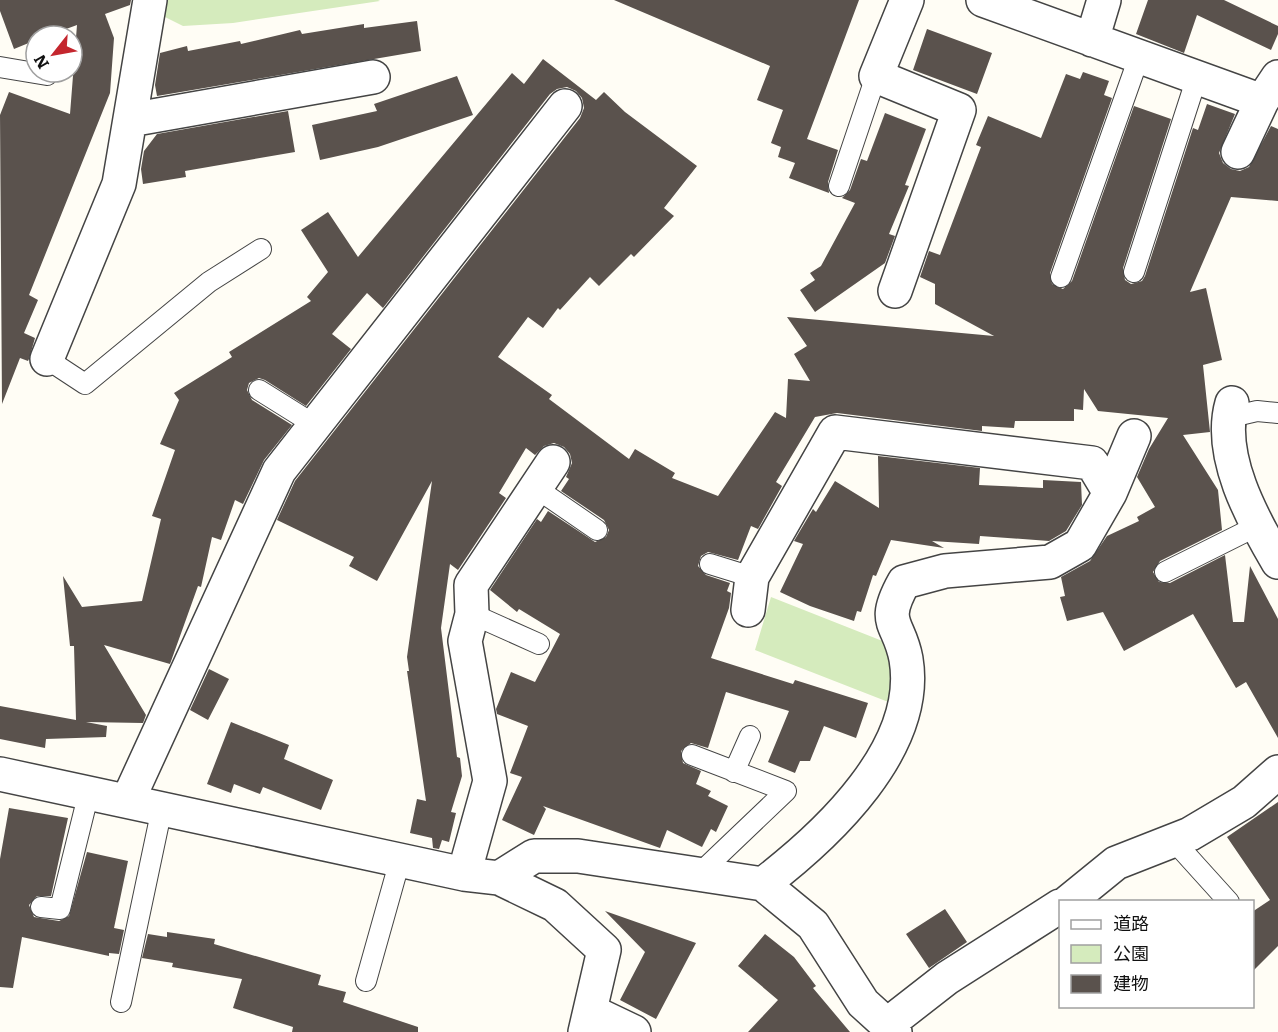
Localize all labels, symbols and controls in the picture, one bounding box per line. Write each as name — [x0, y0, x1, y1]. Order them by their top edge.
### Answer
north arrow — [24, 24, 84, 84]
text: N — [27, 50, 54, 74]
legend — [1059, 900, 1254, 1008]
text: 道路 — [1113, 909, 1149, 936]
text: 公園 — [1113, 939, 1149, 966]
text: 建物 — [1113, 969, 1149, 996]

